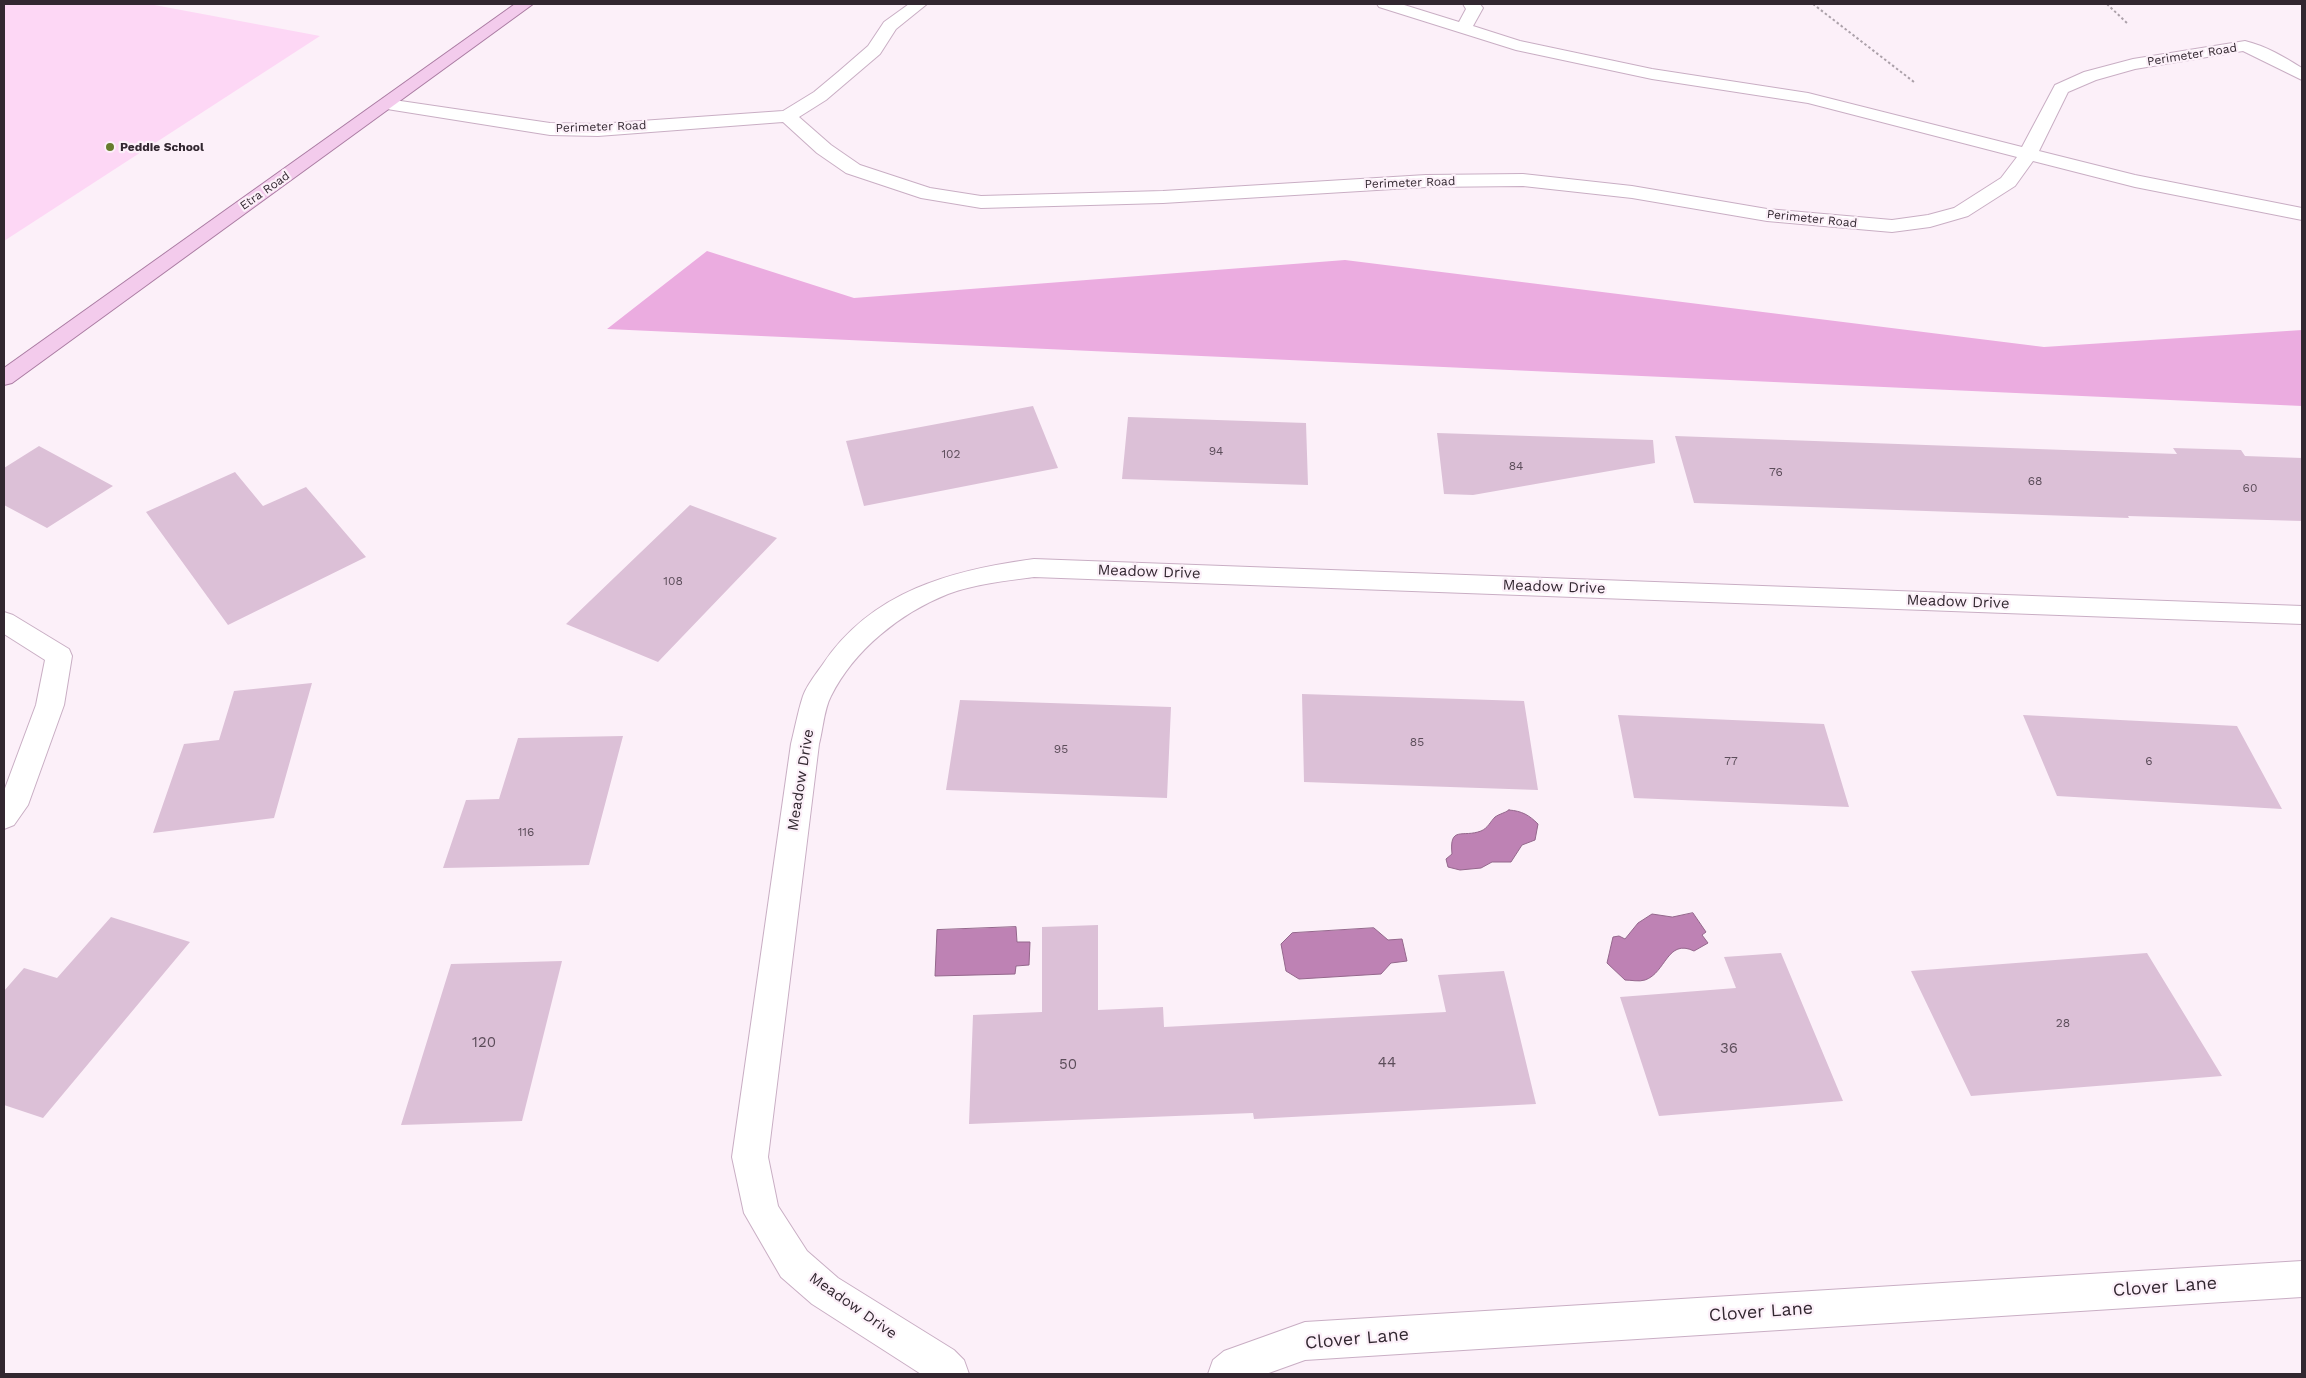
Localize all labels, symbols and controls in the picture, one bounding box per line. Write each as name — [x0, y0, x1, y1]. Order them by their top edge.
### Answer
street label: Perimeter Road — [2146, 41, 2238, 69]
street label: Perimeter Road — [555, 118, 647, 136]
place label: Peddie School — [120, 140, 204, 154]
marker: Peddie School — [104, 141, 116, 153]
street label: Etra Road — [237, 169, 293, 213]
street label: Perimeter Road — [1364, 174, 1456, 192]
street label: Perimeter Road — [1766, 207, 1858, 231]
house number: 94 — [1209, 444, 1223, 458]
house number: 102 — [941, 447, 961, 461]
house number: 84 — [1509, 459, 1523, 473]
house number: 76 — [1769, 465, 1783, 479]
house number: 68 — [2028, 474, 2042, 488]
house number: 60 — [2243, 481, 2257, 495]
street label: Meadow Drive — [1097, 561, 1201, 583]
house number: 108 — [663, 574, 683, 588]
street label: Meadow Drive — [1502, 576, 1606, 598]
street label: Meadow Drive — [1906, 591, 2010, 613]
street label: Meadow Drive — [784, 728, 818, 832]
house number: 85 — [1410, 735, 1424, 749]
house number: 95 — [1054, 742, 1068, 756]
house number: 77 — [1724, 754, 1738, 768]
house number: 6 — [2145, 754, 2153, 768]
house number: 116 — [518, 825, 534, 839]
house number: 28 — [2056, 1016, 2070, 1030]
house number: 120 — [472, 1034, 496, 1052]
house number: 36 — [1720, 1040, 1738, 1058]
house number: 44 — [1378, 1054, 1396, 1072]
house number: 50 — [1059, 1056, 1077, 1074]
street label: Meadow Drive — [806, 1269, 900, 1343]
street label: Clover Lane — [2112, 1273, 2218, 1301]
street label: Clover Lane — [1708, 1298, 1814, 1326]
street label: Clover Lane — [1304, 1324, 1410, 1354]

